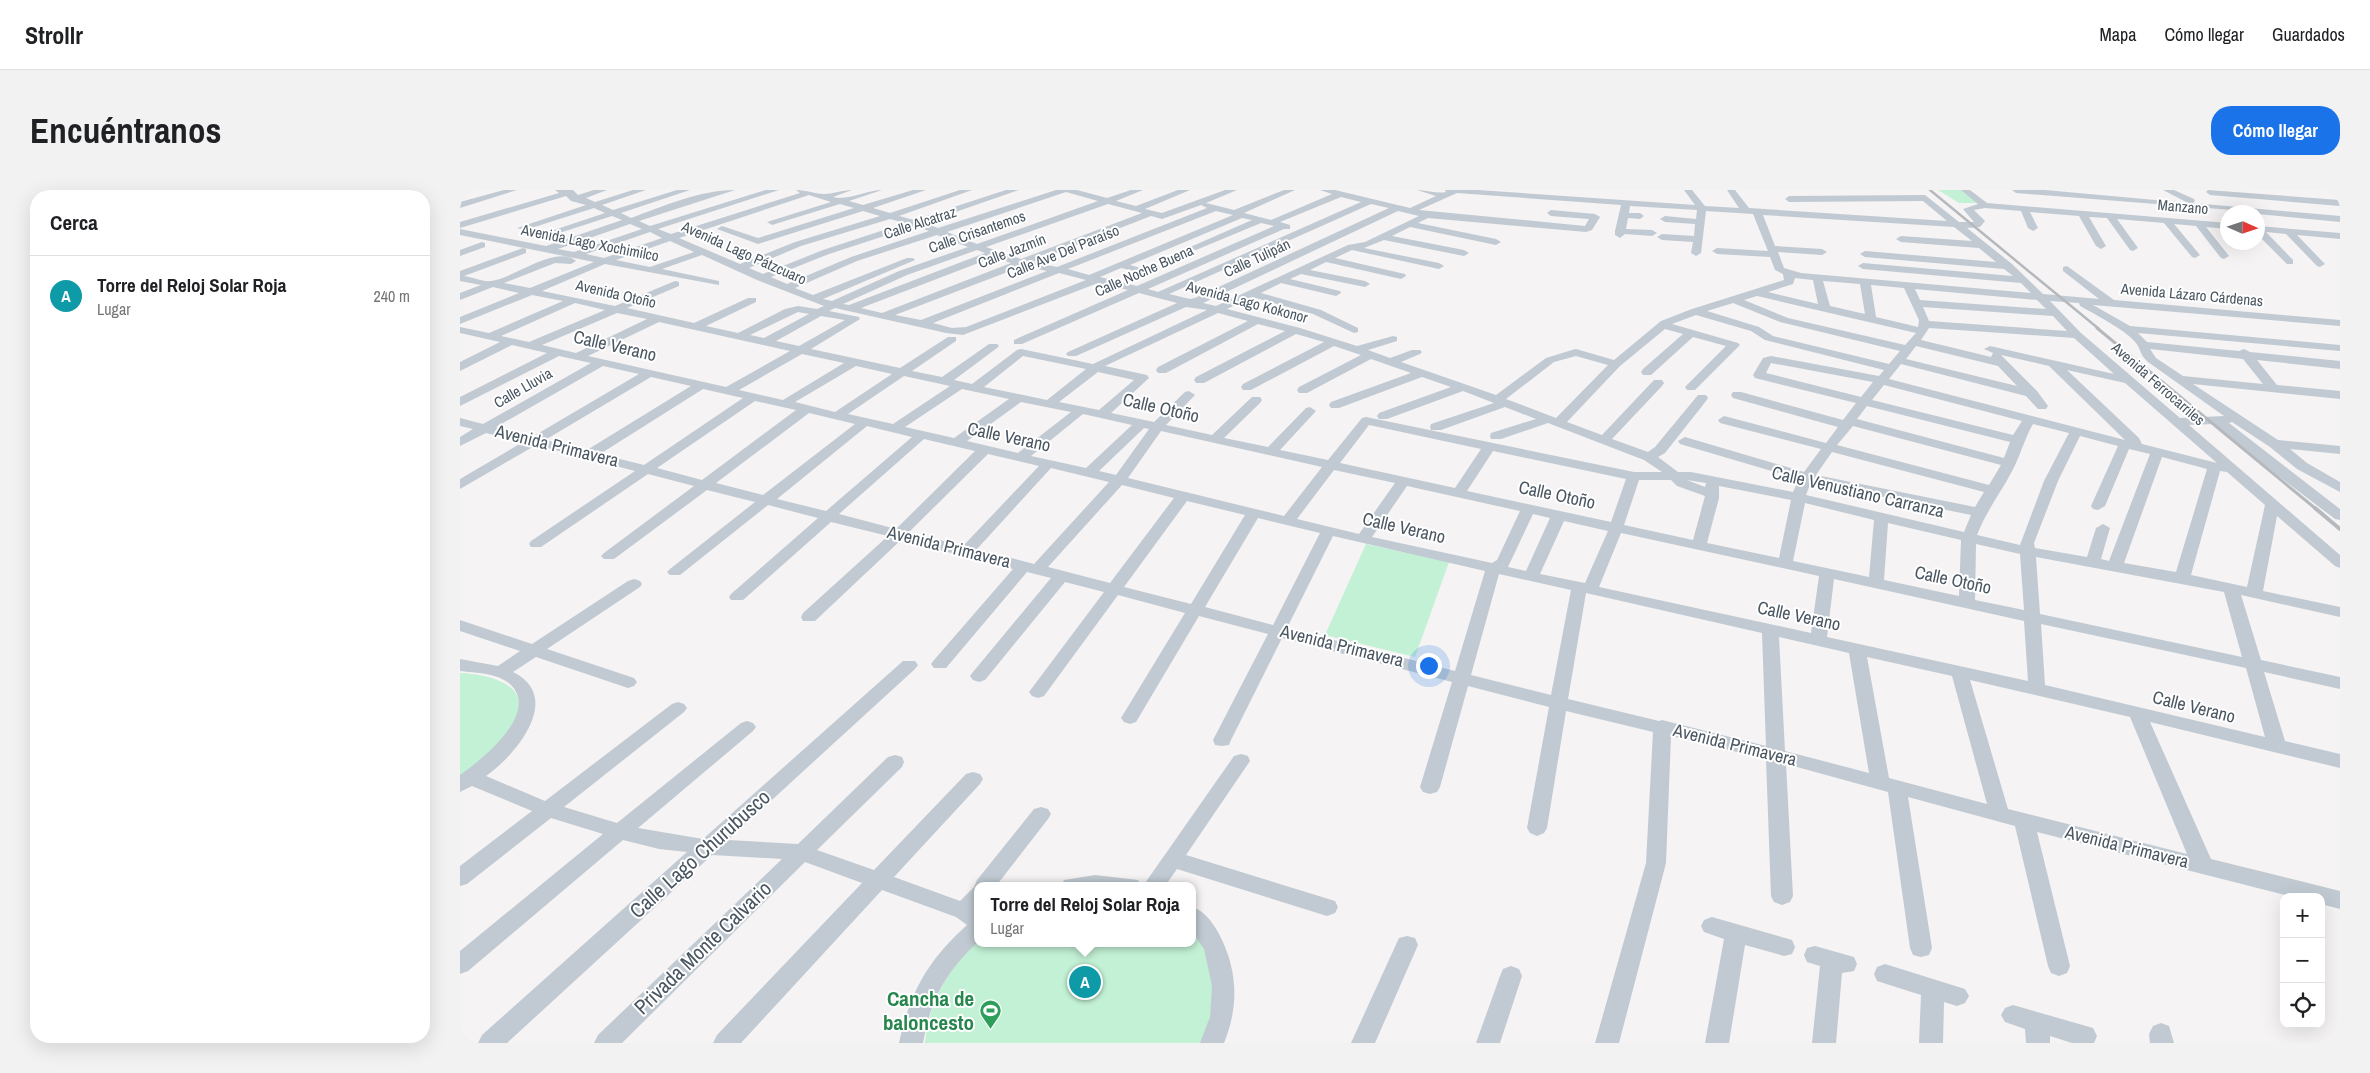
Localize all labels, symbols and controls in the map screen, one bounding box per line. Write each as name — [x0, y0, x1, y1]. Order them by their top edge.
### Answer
text: Strollr — [25, 19, 83, 51]
text: Mapa — [2099, 22, 2136, 47]
text: Cómo llegar — [2164, 22, 2244, 47]
text: Guardados — [2272, 22, 2345, 47]
button: Cómo llegar — [2211, 106, 2340, 155]
text: Encuéntranos — [30, 107, 221, 154]
street label: Manzano — [2157, 194, 2209, 219]
street label: Calle Alcatraz — [881, 201, 959, 244]
street label: Calle Crisantemos — [926, 205, 1028, 258]
north arrow — [2220, 205, 2265, 250]
text: Cerca — [50, 208, 98, 237]
street label: Avenida Lago Pátzcuaro — [678, 215, 810, 290]
street label: Avenida Lago Xochimilco — [519, 219, 661, 266]
street label: Calle Ave Del Paraíso — [1004, 219, 1122, 284]
street label: Calle Jazmín — [975, 228, 1049, 273]
street label: Calle Tulipán — [1220, 233, 1293, 282]
street label: Calle Noche Buena — [1091, 239, 1197, 302]
text: Torre del Reloj Solar Roja — [97, 272, 286, 298]
street label: Avenida Otoño — [573, 274, 659, 313]
street label: Avenida Lago Kokonor — [1183, 275, 1310, 328]
street label: Avenida Lázaro Cárdenas — [2119, 278, 2264, 311]
text: A — [61, 285, 71, 307]
text: 240 m — [374, 285, 410, 307]
text: Lugar — [97, 298, 131, 320]
street label: Calle Verano — [571, 324, 659, 367]
street label: Avenida Ferrocarriles — [2106, 337, 2210, 430]
street label: Calle Lluvia — [490, 362, 556, 413]
street label: Calle Otoño — [1120, 387, 1202, 428]
street label: Calle Verano — [965, 415, 1053, 458]
street label: Avenida Primavera — [492, 418, 621, 473]
street label: Calle Venustiano Carranza — [1769, 459, 1947, 524]
street label: Calle Otoño — [1516, 474, 1598, 515]
street label: Calle Verano — [1360, 506, 1448, 549]
street label: Avenida Primavera — [884, 519, 1013, 574]
street label: Calle Otoño — [1912, 559, 1994, 600]
street label: Calle Verano — [1755, 594, 1843, 637]
street label: Avenida Primavera — [1277, 618, 1406, 673]
your location — [1416, 653, 1442, 679]
street label: Calle Verano — [2150, 684, 2238, 729]
street label: Avenida Primavera — [1670, 717, 1799, 772]
street label: Calle Lago Churubusco — [623, 783, 776, 925]
street label: Avenida Primavera — [2062, 819, 2191, 874]
street label: Privada Monte Calvario — [628, 874, 778, 1021]
popup — [974, 882, 1196, 947]
text: Torre del Reloj Solar Roja — [990, 891, 1180, 917]
map controls — [2280, 893, 2325, 1028]
button: + — [2280, 893, 2325, 938]
text: Lugar — [990, 917, 1024, 939]
button: − — [2280, 938, 2325, 983]
pin: A — [1069, 963, 1101, 1001]
button: locate — [2280, 983, 2325, 1028]
place label: Cancha de baloncesto — [883, 984, 974, 1037]
sports icon: Cancha de baloncesto — [978, 999, 1002, 1030]

